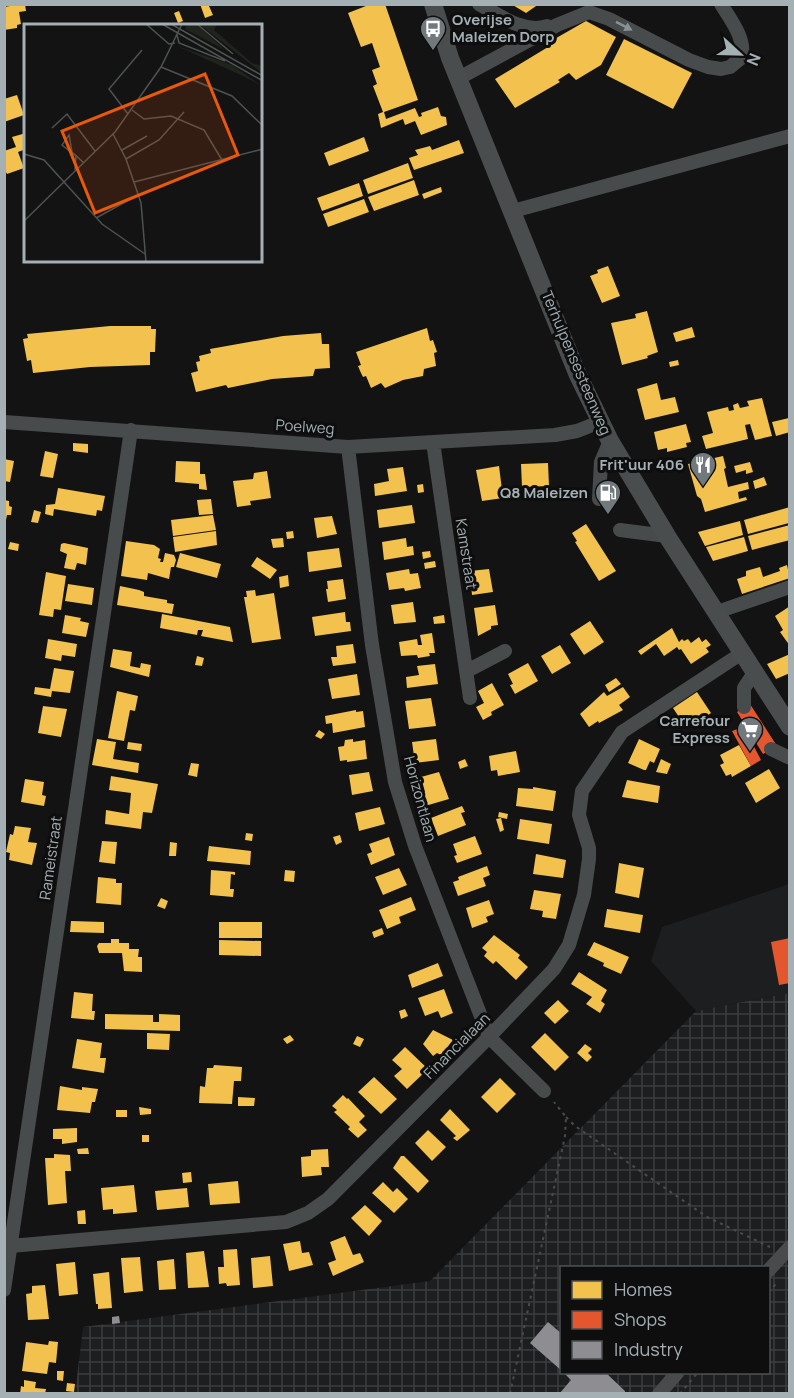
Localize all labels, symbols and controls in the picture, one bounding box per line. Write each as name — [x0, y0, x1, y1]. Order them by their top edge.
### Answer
place label: Overijse Maleizen Dorp — [452, 9, 555, 47]
bus stop icon: Overijse Maleizen Dorp — [418, 14, 448, 52]
one-way arrow — [616, 22, 633, 31]
inset map — [24, 24, 262, 262]
north arrow — [710, 24, 770, 84]
text: N — [742, 50, 766, 69]
street label: Terhulpensesteenweg — [537, 287, 616, 438]
street label: Poelweg — [275, 414, 335, 439]
restaurant icon: Frit'uur 406 — [688, 450, 718, 488]
place label: Frit'uur 406 — [599, 454, 684, 475]
fuel station icon: Q8 Maleizen — [593, 478, 623, 516]
place label: Q8 Maleizen — [500, 482, 588, 503]
street label: Kamstraat — [451, 517, 482, 591]
place label: Carrefour Express — [659, 710, 730, 748]
supermarket icon: Carrefour Express — [735, 715, 765, 753]
street label: Horizontlaan — [399, 754, 442, 844]
street label: Rameistraat — [34, 815, 67, 901]
street label: Financialaan — [419, 1008, 495, 1084]
legend — [560, 1266, 770, 1374]
text: Homes — [614, 1277, 672, 1301]
text: Shops — [614, 1307, 666, 1331]
text: Industry — [614, 1337, 683, 1361]

